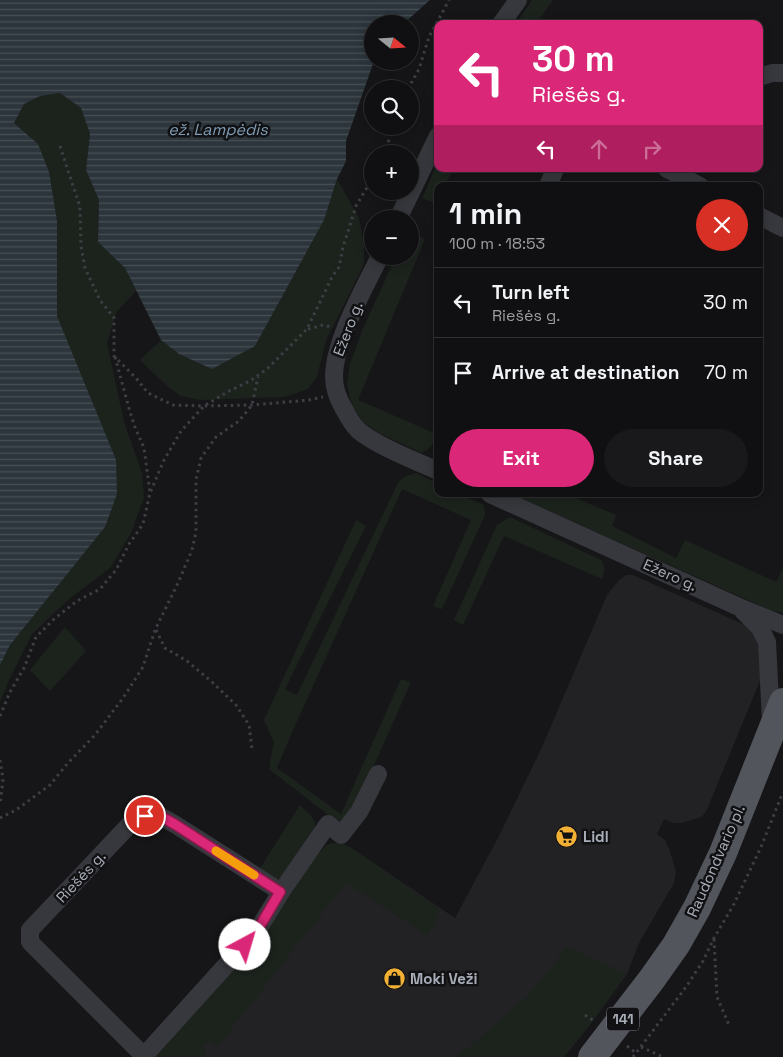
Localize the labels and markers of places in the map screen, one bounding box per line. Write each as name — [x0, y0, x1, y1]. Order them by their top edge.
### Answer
pin — [124, 795, 166, 837]
supermarket icon: Lidl — [555, 825, 579, 849]
place label: Lidl — [583, 827, 609, 846]
shop icon: Moki Veži — [382, 967, 406, 991]
place label: Moki Veži — [410, 969, 478, 988]

